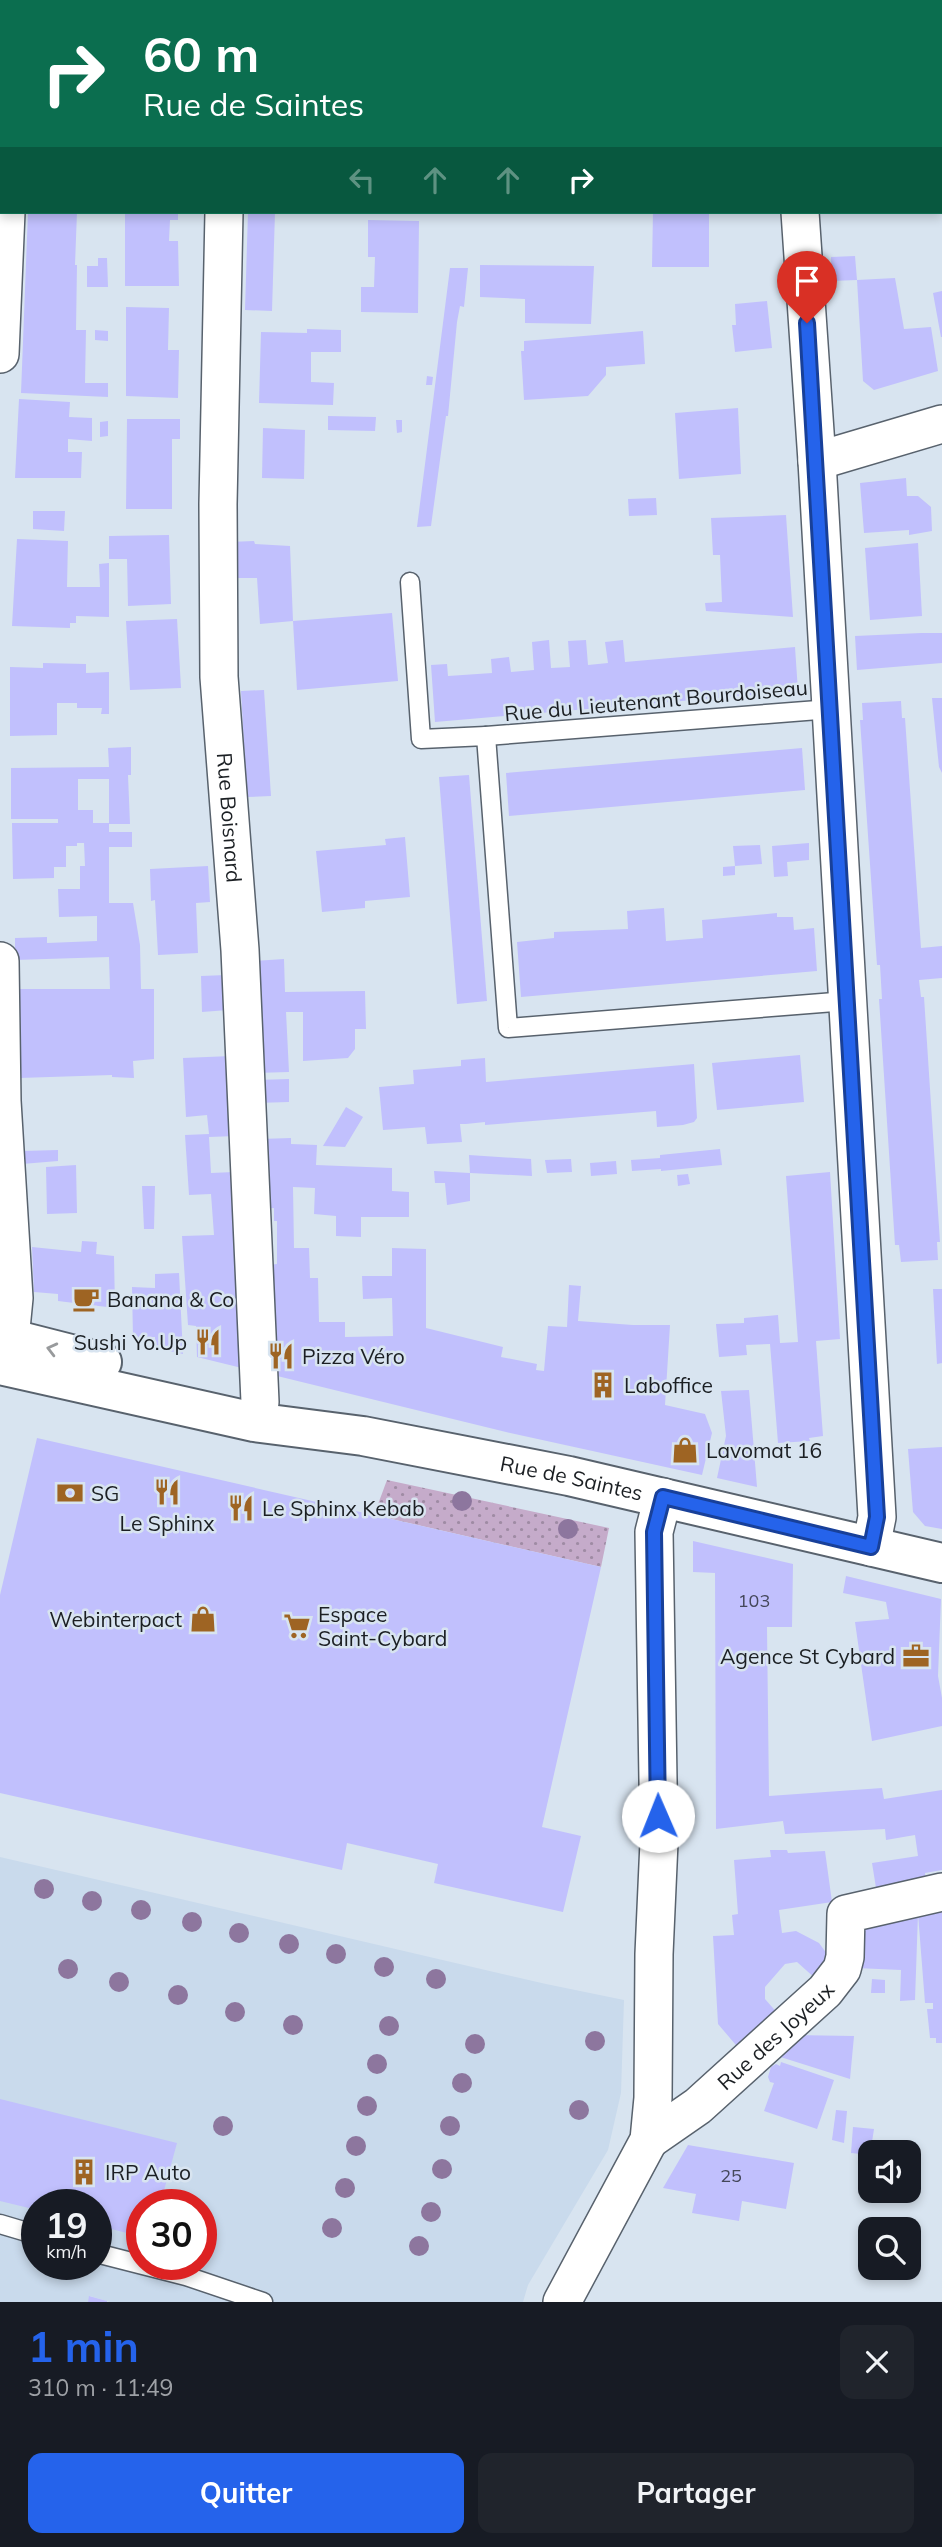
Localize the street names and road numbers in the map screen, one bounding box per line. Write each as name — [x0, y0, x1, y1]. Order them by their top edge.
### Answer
street label: Rue du Lieutenant Bourdoiseau — [503, 674, 809, 726]
street label: Rue Boisnard — [212, 752, 248, 883]
street label: Rue de Saintes — [498, 1450, 646, 1506]
street label: Rue des Joyeux — [712, 1977, 840, 2095]

